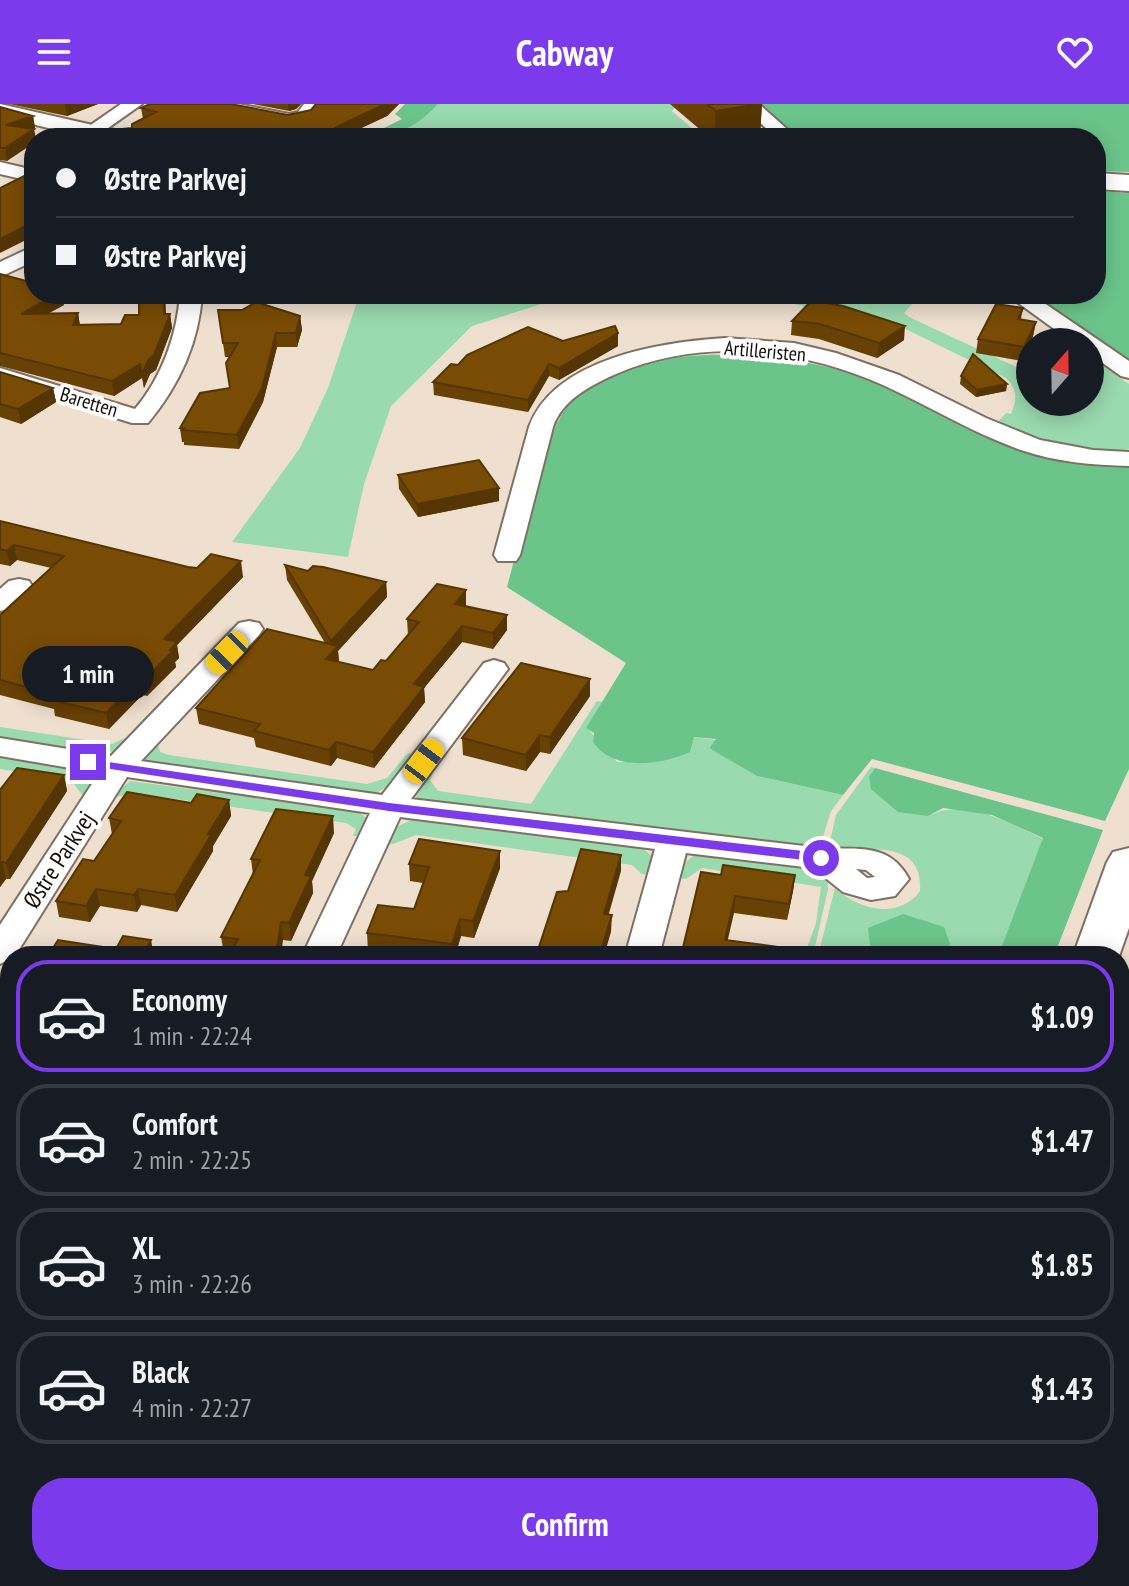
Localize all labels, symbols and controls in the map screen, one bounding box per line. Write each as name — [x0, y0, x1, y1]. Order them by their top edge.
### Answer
text: Cabway — [516, 29, 613, 76]
icon: menu — [32, 30, 76, 74]
icon: heart — [1053, 30, 1097, 74]
text: Østre Parkvej — [104, 159, 247, 198]
text: Østre Parkvej — [104, 236, 247, 275]
north arrow — [1016, 328, 1104, 416]
map controls — [1016, 328, 1104, 416]
street label: Artilleristen — [723, 334, 807, 368]
street label: Baretten — [57, 381, 121, 423]
car — [202, 627, 252, 679]
callout: 1 min — [22, 646, 154, 702]
text: 1 min — [62, 657, 114, 690]
car — [400, 735, 448, 787]
route end — [70, 744, 106, 780]
street label: Østre Parkvej — [16, 805, 101, 914]
route start — [803, 840, 839, 876]
icon: car — [36, 980, 108, 1052]
text: Economy — [132, 980, 227, 1019]
text: $1.09 — [1030, 997, 1094, 1036]
text: 1 min · 22:24 — [132, 1019, 252, 1052]
icon: car — [36, 1104, 108, 1176]
text: Comfort — [132, 1104, 218, 1143]
text: $1.47 — [1030, 1121, 1094, 1160]
text: 2 min · 22:25 — [132, 1143, 252, 1176]
icon: car — [36, 1228, 108, 1300]
text: XL — [132, 1228, 161, 1267]
text: $1.85 — [1030, 1245, 1094, 1284]
text: 3 min · 22:26 — [132, 1267, 252, 1300]
icon: car — [36, 1352, 108, 1424]
text: Black — [132, 1352, 189, 1391]
text: $1.43 — [1030, 1369, 1094, 1408]
text: 4 min · 22:27 — [132, 1391, 252, 1424]
button: Confirm — [32, 1478, 1098, 1570]

